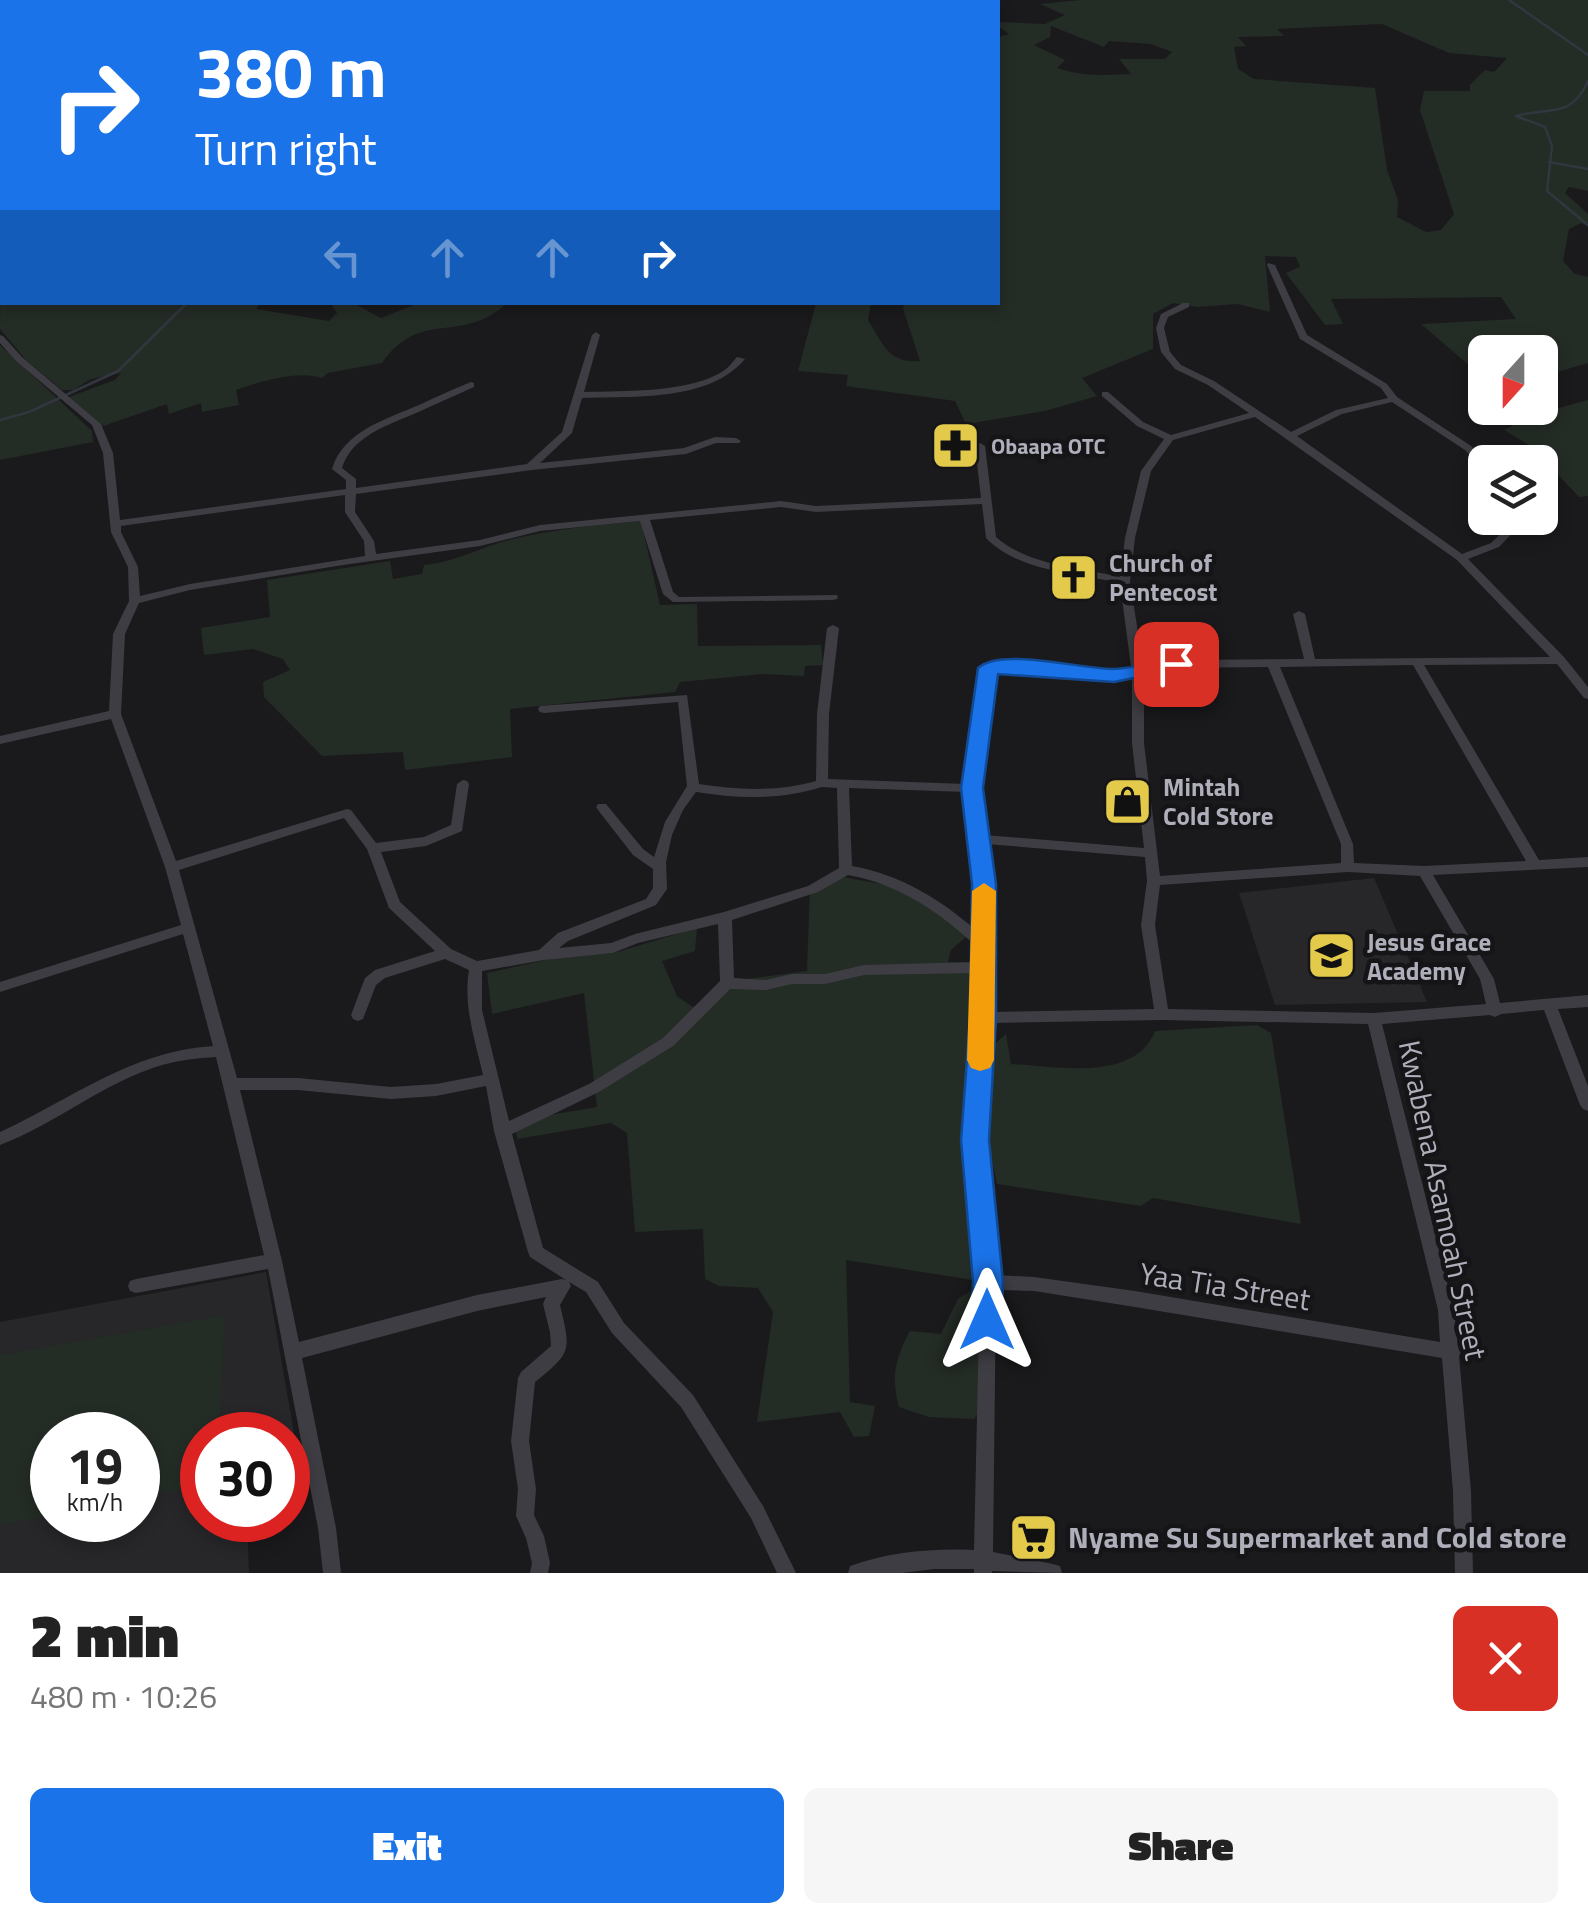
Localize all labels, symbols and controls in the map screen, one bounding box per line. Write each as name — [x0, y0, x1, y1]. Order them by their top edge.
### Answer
text: 380 m — [195, 18, 387, 124]
icon: right — [30, 40, 160, 170]
text: Turn right — [195, 114, 377, 182]
icon: left — [315, 230, 370, 285]
icon: ahead — [420, 230, 475, 285]
icon: ahead — [525, 230, 580, 285]
icon: right — [630, 230, 685, 285]
north arrow — [1468, 335, 1558, 425]
map controls — [1468, 335, 1558, 535]
pharmacy icon: Obaapa OTC — [930, 420, 982, 472]
place label: Obaapa OTC — [991, 429, 1106, 463]
button: layers — [1468, 445, 1558, 535]
place label: Church of Pentecost — [1109, 544, 1217, 611]
church icon: Church of Pentecost — [1048, 551, 1100, 603]
pin — [1134, 622, 1219, 707]
icon: arrive — [1149, 637, 1204, 692]
place label: Mintah Cold Store — [1163, 768, 1274, 835]
shop icon: Mintah Cold Store — [1102, 775, 1154, 827]
place label: Jesus Grace Academy — [1367, 923, 1491, 990]
school or university icon: Jesus Grace Academy — [1306, 930, 1358, 982]
street label: Kwabena Asamoah Street — [1387, 1036, 1499, 1364]
street label: Yaa Tia Street — [1136, 1250, 1314, 1322]
position arrow — [935, 1268, 1039, 1372]
speed limit sign: 30 — [180, 1412, 310, 1542]
text: 19 — [67, 1427, 123, 1503]
text: km/h — [67, 1483, 123, 1521]
supermarket icon: Nyame Su Supermarket and Cold store — [1007, 1511, 1059, 1563]
place label: Nyame Su Supermarket and Cold store — [1068, 1514, 1566, 1560]
text: 2 min — [30, 1589, 179, 1680]
button: close — [1453, 1606, 1558, 1711]
text: 480 m · 10:26 — [30, 1672, 217, 1720]
button: Exit — [30, 1788, 784, 1903]
button: Share — [804, 1788, 1558, 1903]

